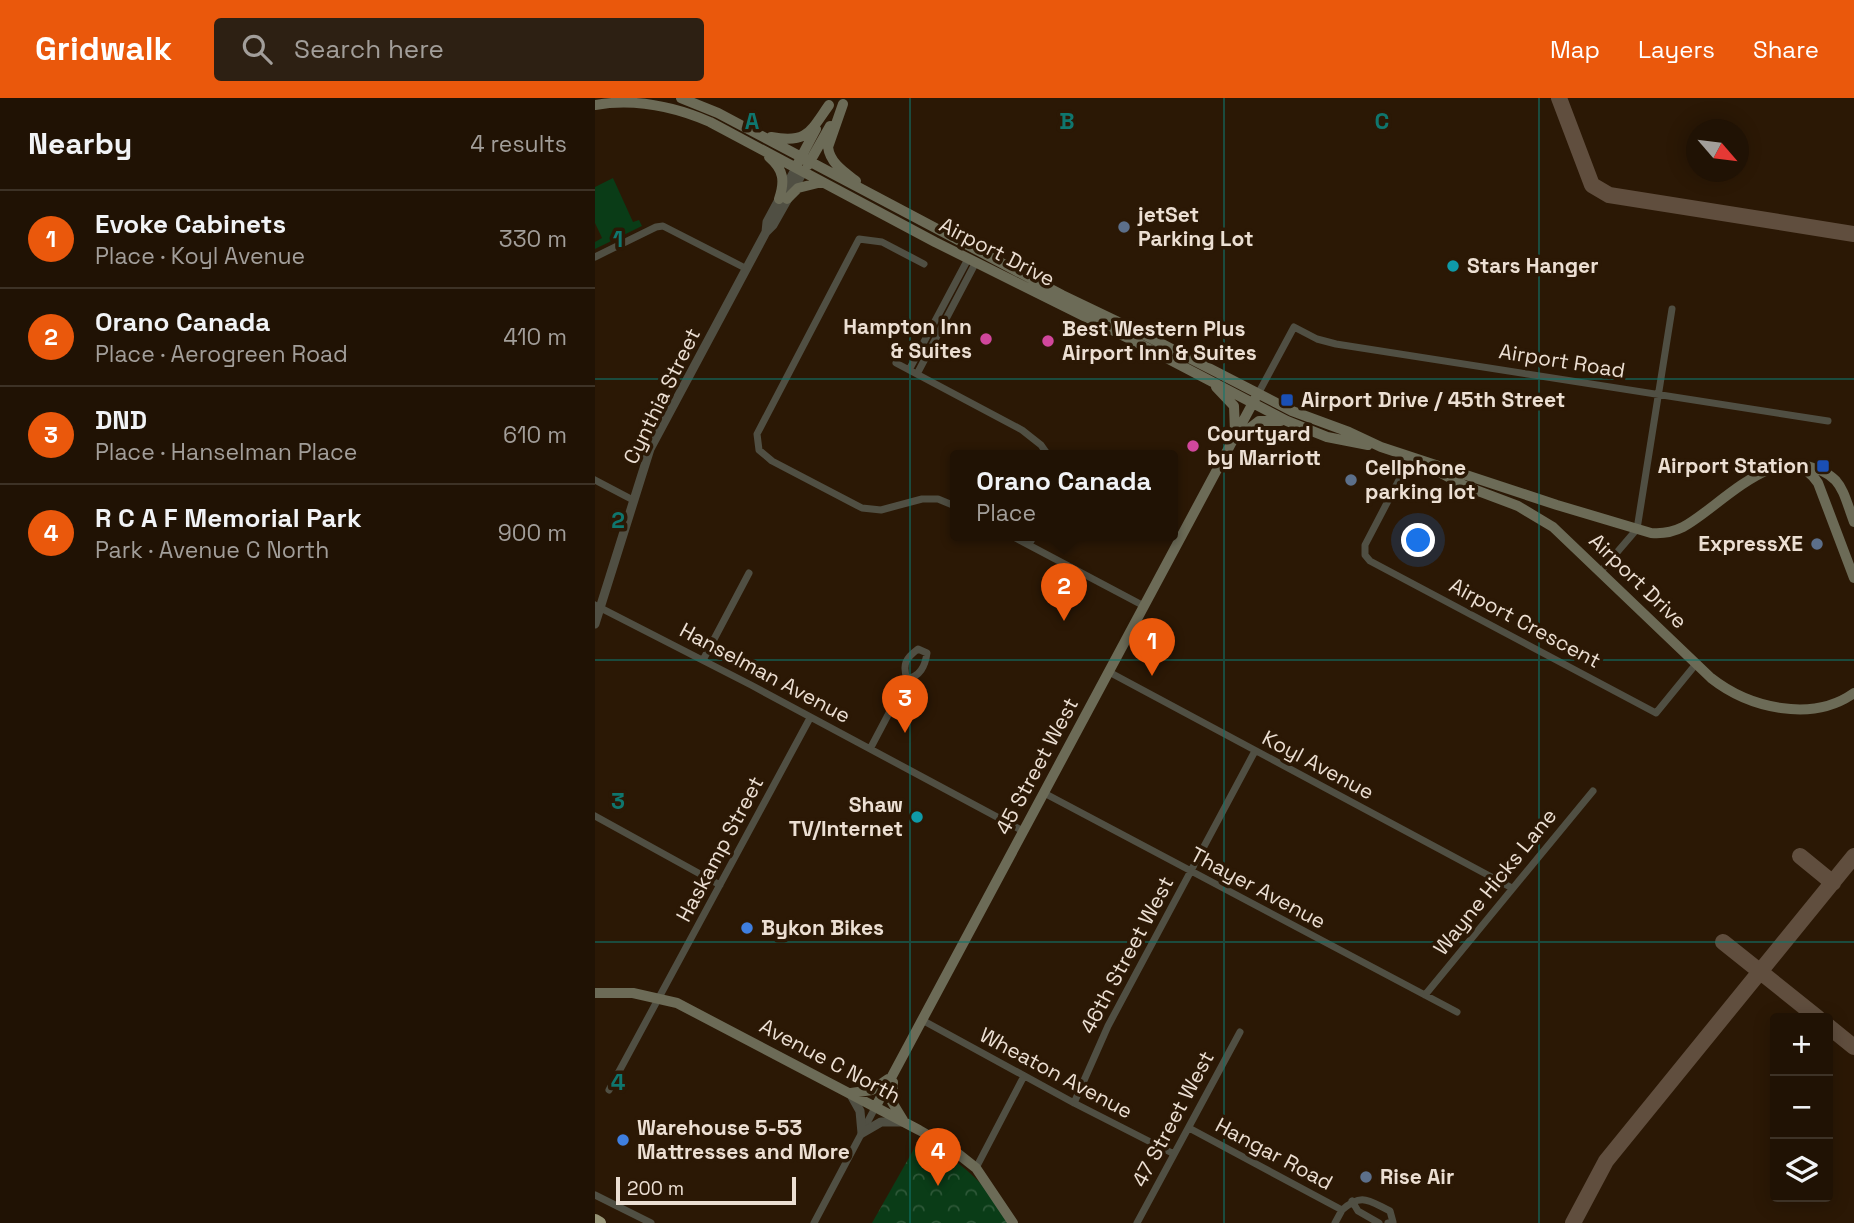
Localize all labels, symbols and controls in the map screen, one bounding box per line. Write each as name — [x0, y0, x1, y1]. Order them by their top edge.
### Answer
search box — [214, 18, 704, 81]
text: Gridwalk — [35, 28, 172, 70]
icon: search — [238, 30, 276, 68]
text: Search here — [294, 32, 444, 66]
text: Map — [1550, 34, 1600, 65]
text: Layers — [1638, 34, 1715, 65]
text: Share — [1753, 34, 1819, 65]
text: A — [745, 106, 760, 136]
text: B — [1059, 106, 1075, 136]
text: C — [1375, 106, 1389, 136]
north arrow — [1686, 119, 1749, 182]
text: Nearby — [28, 124, 132, 163]
text: 4 results — [470, 129, 567, 159]
place label: jetSet Parking Lot — [1137, 201, 1254, 252]
text: Evoke Cabinets — [95, 207, 286, 241]
street label: Airport Drive — [935, 211, 1060, 292]
marker: jetSet Parking Lot — [1116, 219, 1132, 235]
text: 1 — [46, 224, 56, 254]
text: 330 m — [499, 224, 567, 254]
text: 1 — [613, 224, 623, 254]
text: Place · Koyl Avenue — [95, 241, 305, 271]
place label: Stars Hanger — [1467, 252, 1599, 279]
marker: Stars Hanger — [1445, 258, 1461, 274]
text: Orano Canada — [95, 305, 270, 339]
place label: Hampton Inn & Suites — [843, 313, 972, 364]
place label: Best Western Plus Airport Inn & Suites — [1062, 315, 1257, 366]
text: 2 — [44, 322, 58, 352]
text: 410 m — [503, 322, 567, 352]
street label: Cynthia Street — [617, 323, 706, 468]
marker: Hampton Inn & Suites — [978, 331, 994, 347]
marker: Best Western Plus Airport Inn & Suites — [1040, 333, 1056, 349]
street label: Airport Road — [1497, 337, 1627, 384]
text: Place · Aerogreen Road — [95, 339, 348, 369]
place label: Airport Drive / 45th Street — [1301, 386, 1565, 413]
marker: Airport Drive / 45th Street — [1279, 392, 1295, 408]
text: DND — [95, 403, 147, 437]
text: 3 — [44, 420, 58, 450]
text: 610 m — [503, 420, 567, 450]
place label: Courtyard by Marriott — [1207, 420, 1321, 471]
text: Place · Hanselman Place — [95, 437, 357, 467]
marker: Courtyard by Marriott — [1185, 438, 1201, 454]
popup — [950, 450, 1178, 541]
place label: Airport Station — [1658, 452, 1809, 479]
place label: Cellphone parking lot — [1365, 454, 1476, 505]
marker: Airport Station — [1815, 458, 1831, 474]
text: Orano Canada — [976, 464, 1152, 498]
marker: Cellphone parking lot — [1343, 472, 1359, 488]
text: Place — [976, 498, 1036, 528]
text: R C A F Memorial Park — [95, 501, 362, 535]
text: 2 — [611, 505, 625, 535]
text: 4 — [44, 518, 58, 548]
text: 900 m — [498, 518, 567, 548]
your location — [1401, 523, 1435, 557]
street label: Airport Drive — [1584, 527, 1693, 634]
place label: ExpressXE — [1698, 530, 1803, 557]
text: Park · Avenue C North — [95, 535, 329, 565]
marker: ExpressXE — [1809, 536, 1825, 552]
pin: 2 — [1041, 563, 1087, 621]
street label: Airport Crescent — [1445, 571, 1606, 674]
street label: Hanselman Avenue — [675, 616, 855, 729]
pin: 1 — [1129, 618, 1175, 676]
pin: 3 — [882, 675, 928, 733]
street label: 45 Street West — [989, 693, 1084, 839]
street label: Koyl Avenue — [1258, 724, 1379, 805]
street label: Haskamp Street — [670, 771, 769, 926]
text: 3 — [611, 786, 625, 816]
place label: Shaw TV/Internet — [789, 791, 903, 842]
street label: Wayne Hicks Lane — [1427, 803, 1562, 961]
marker: Shaw TV/Internet — [909, 809, 925, 825]
street label: Thayer Avenue — [1186, 841, 1331, 935]
street label: 46th Street West — [1074, 871, 1179, 1038]
place label: Bykon Bikes — [761, 914, 884, 941]
marker: Bykon Bikes — [739, 920, 755, 936]
street label: Avenue C North — [755, 1012, 905, 1109]
map controls — [1770, 1013, 1833, 1202]
button: + — [1770, 1013, 1833, 1076]
street label: Wheaton Avenue — [975, 1021, 1137, 1124]
street label: 47 Street West — [1125, 1046, 1220, 1191]
text: 4 — [611, 1067, 626, 1097]
button: − — [1770, 1076, 1833, 1139]
street label: Hangar Road — [1211, 1111, 1338, 1196]
place label: Warehouse 5-53 Mattresses and More — [637, 1114, 850, 1165]
pin: 4 — [915, 1128, 961, 1186]
marker: Warehouse 5-53 Mattresses and More — [615, 1132, 631, 1148]
button: layers — [1770, 1139, 1833, 1202]
place label: Rise Air — [1380, 1163, 1454, 1190]
marker: Rise Air — [1358, 1169, 1374, 1185]
scale bar — [616, 1174, 796, 1206]
text: 200 m — [627, 1176, 684, 1201]

